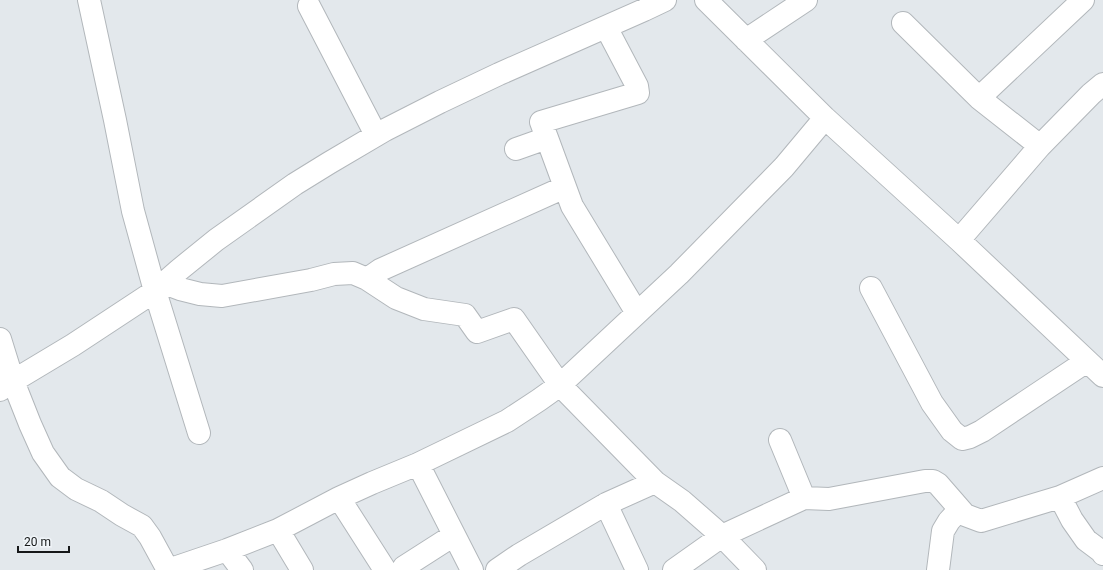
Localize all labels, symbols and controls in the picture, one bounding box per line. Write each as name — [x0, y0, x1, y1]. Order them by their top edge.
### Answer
scale bar — [18, 528, 69, 554]
text: 20 m — [24, 535, 51, 549]

